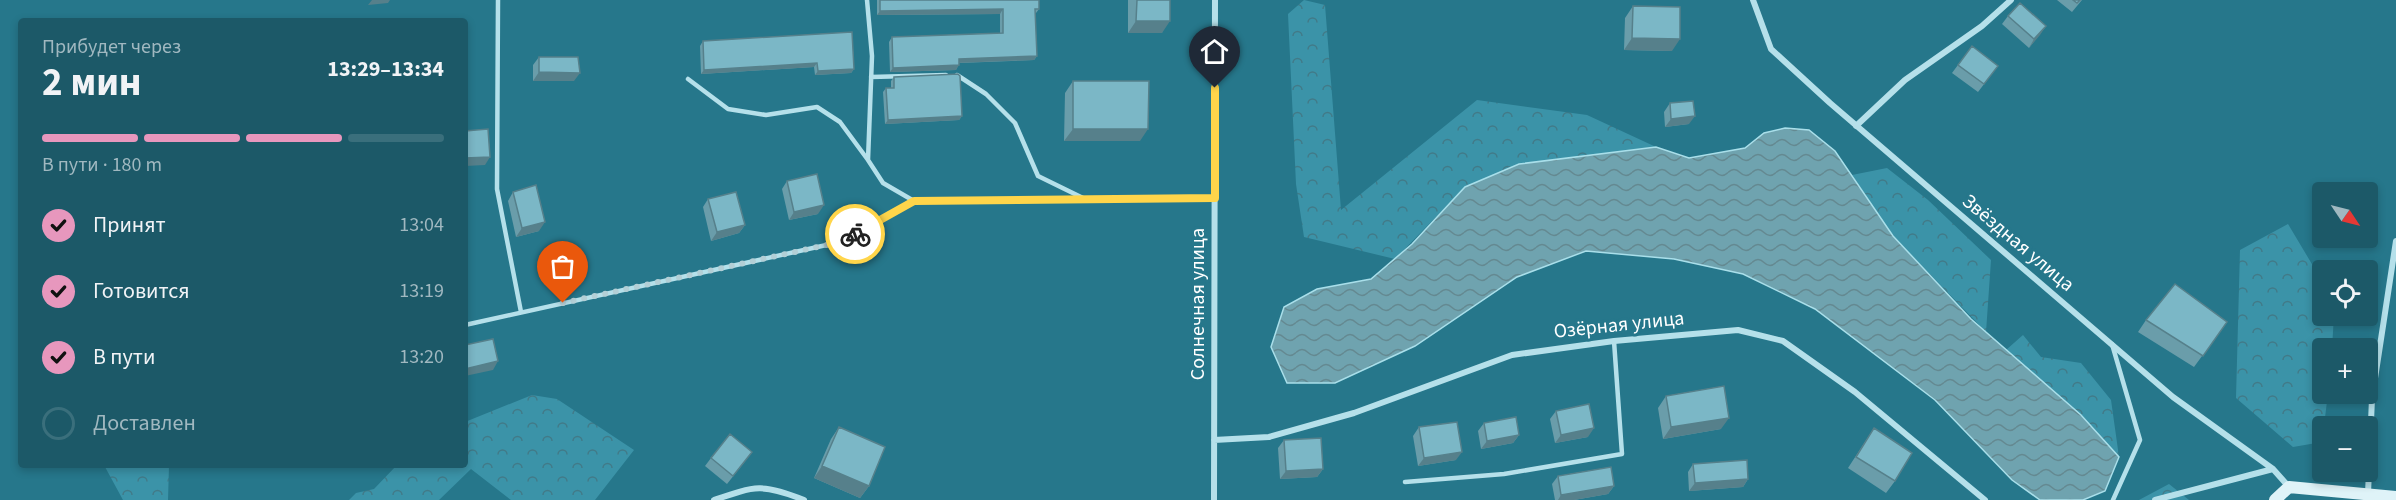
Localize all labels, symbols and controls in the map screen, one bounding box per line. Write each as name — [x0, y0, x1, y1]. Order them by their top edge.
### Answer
pin — [1189, 26, 1240, 88]
text: Прибудет через — [42, 33, 181, 61]
icon: home — [1198, 35, 1231, 68]
text: 13:29–13:34 — [327, 53, 444, 85]
text: 2 мин — [42, 55, 142, 111]
text: В пути · 180 m — [42, 151, 162, 179]
north arrow — [2312, 182, 2378, 248]
map controls — [2312, 182, 2378, 482]
street label: Звёздная улица — [1956, 188, 2080, 298]
courier — [825, 204, 885, 264]
icon: check — [42, 209, 75, 242]
text: Принят — [93, 209, 166, 241]
text: 13:04 — [399, 211, 444, 239]
icon: bike — [839, 218, 872, 251]
street label: Солнечная улица — [1184, 228, 1212, 380]
pin — [537, 241, 588, 303]
icon: bag — [546, 250, 579, 283]
button: locate — [2312, 260, 2378, 326]
icon: check — [42, 275, 75, 308]
text: Готовится — [93, 275, 190, 307]
text: 13:19 — [399, 277, 444, 305]
street label: Озёрная улица — [1552, 304, 1686, 346]
button: + — [2312, 338, 2378, 404]
icon: check — [42, 341, 75, 374]
text: В пути — [93, 341, 155, 373]
text: 13:20 — [399, 343, 444, 371]
text: Доставлен — [93, 407, 196, 439]
button: − — [2312, 416, 2378, 482]

